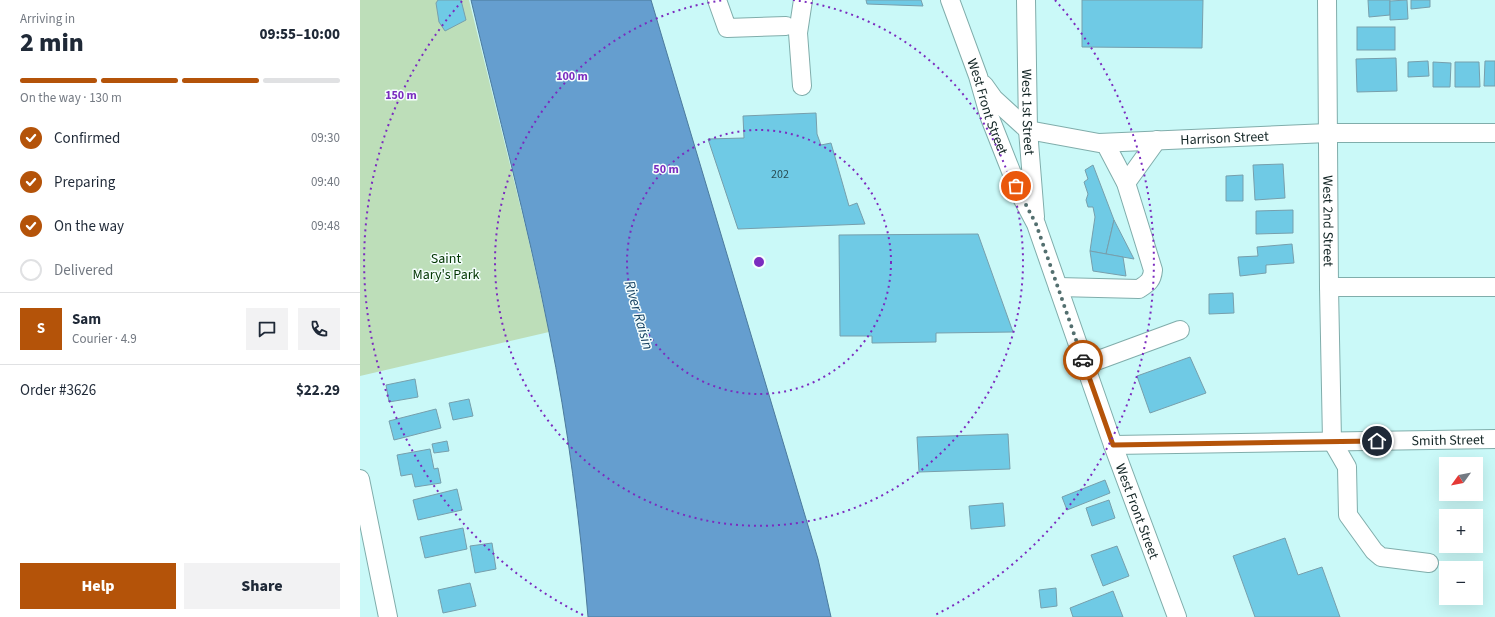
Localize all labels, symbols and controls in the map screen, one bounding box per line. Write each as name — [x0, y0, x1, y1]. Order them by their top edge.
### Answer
text: Arriving in — [20, 10, 75, 28]
text: 2 min — [20, 24, 84, 61]
text: 09:55–10:00 — [259, 24, 340, 45]
street label: West Front Street — [961, 56, 1013, 158]
text: 100 m — [556, 68, 588, 85]
street label: West 1st Street — [1016, 69, 1039, 156]
text: 150 m — [385, 87, 417, 104]
text: On the way · 130 m — [20, 89, 122, 107]
icon: check — [20, 127, 42, 149]
street label: Harrison Street — [1180, 127, 1269, 150]
text: Confirmed — [54, 128, 120, 149]
text: 09:30 — [311, 129, 340, 147]
text: 50 m — [653, 161, 679, 178]
house number: 202 — [771, 166, 789, 183]
pin — [999, 169, 1033, 203]
icon: check — [20, 171, 42, 193]
text: Preparing — [54, 172, 115, 193]
text: 09:40 — [311, 173, 340, 191]
icon: bag — [1005, 175, 1027, 197]
street label: West 2nd Street — [1317, 175, 1338, 267]
icon: check — [20, 215, 42, 237]
text: On the way — [54, 216, 124, 237]
text: 09:48 — [311, 217, 340, 235]
park label: Saint Mary's Park — [412, 249, 480, 285]
centre of rings — [752, 255, 766, 269]
text: Delivered — [54, 260, 113, 281]
water label: River Raisin — [619, 278, 658, 352]
button: chat — [246, 308, 288, 350]
button: phone — [298, 308, 340, 350]
text: Sam — [72, 309, 101, 330]
text: S — [37, 318, 45, 339]
text: Courier · 4.9 — [72, 330, 137, 348]
courier — [1063, 340, 1103, 380]
icon: car — [1072, 349, 1094, 371]
text: Order #3626 — [20, 380, 96, 401]
text: $22.29 — [296, 380, 340, 401]
pin — [1360, 424, 1394, 458]
icon: home — [1366, 430, 1388, 452]
street label: Smith Street — [1411, 430, 1485, 451]
north arrow — [1439, 457, 1483, 501]
map controls — [1439, 457, 1483, 605]
street label: West Front Street — [1110, 461, 1164, 562]
button: + — [1439, 509, 1483, 553]
button: − — [1439, 561, 1483, 605]
button: Help — [20, 563, 176, 609]
button: Share — [184, 563, 340, 609]

